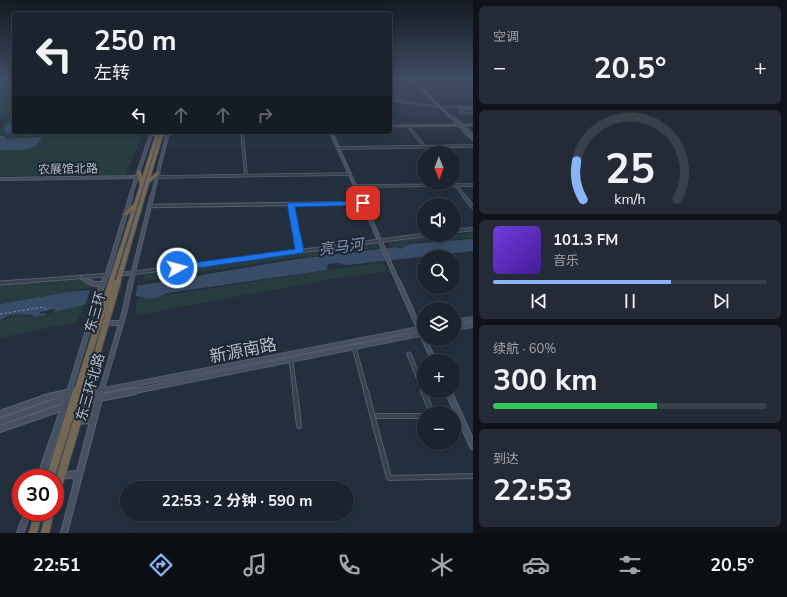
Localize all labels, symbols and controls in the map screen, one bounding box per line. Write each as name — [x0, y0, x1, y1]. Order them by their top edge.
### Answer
text: 250 m — [94, 22, 177, 60]
icon: left — [28, 28, 80, 80]
text: 空调 — [493, 28, 519, 46]
text: 20.5° — [594, 48, 666, 89]
text: − — [493, 53, 506, 83]
text: + — [754, 53, 767, 83]
text: 左转 — [94, 61, 130, 85]
icon: left — [128, 104, 150, 126]
icon: ahead — [170, 104, 192, 126]
icon: ahead — [212, 104, 234, 126]
icon: right — [254, 104, 276, 126]
text: 25 — [605, 141, 655, 198]
north arrow — [417, 146, 461, 190]
map controls — [417, 146, 461, 450]
street label: 农展馆北路 — [38, 160, 98, 178]
pin — [346, 186, 380, 220]
text: km/h — [614, 190, 646, 209]
icon: arrive — [352, 192, 374, 214]
button: sound — [417, 198, 461, 242]
text: 101.3 FM — [553, 230, 618, 250]
water label: 亮马河 — [317, 234, 368, 260]
position arrow — [156, 247, 198, 289]
button: search — [417, 250, 461, 294]
text: 音乐 — [553, 252, 579, 270]
street label: 东三环 — [81, 289, 110, 335]
icon: previous — [528, 290, 550, 312]
icon: pause — [619, 290, 641, 312]
icon: next — [710, 290, 732, 312]
button: layers — [417, 302, 461, 346]
street label: 新源南路 — [208, 333, 279, 368]
text: 续航 · 60% — [493, 340, 556, 358]
street label: 东三环北路 — [72, 351, 109, 423]
button: + — [417, 354, 461, 398]
text: 300 km — [493, 360, 598, 401]
button: − — [417, 406, 461, 450]
text: 到达 — [493, 450, 519, 468]
speed limit sign: 30 — [12, 469, 64, 521]
text: 22:53 — [493, 470, 572, 511]
text: 22:53 · 2 分钟 · 590 m — [162, 491, 312, 511]
icon: directions — [147, 551, 175, 579]
icon: music — [241, 551, 269, 579]
icon: phone — [335, 551, 363, 579]
icon: climate — [428, 551, 456, 579]
icon: car — [522, 551, 550, 579]
icon: filters — [616, 551, 644, 579]
text: 22:51 — [33, 553, 81, 577]
text: 20.5° — [710, 553, 754, 577]

